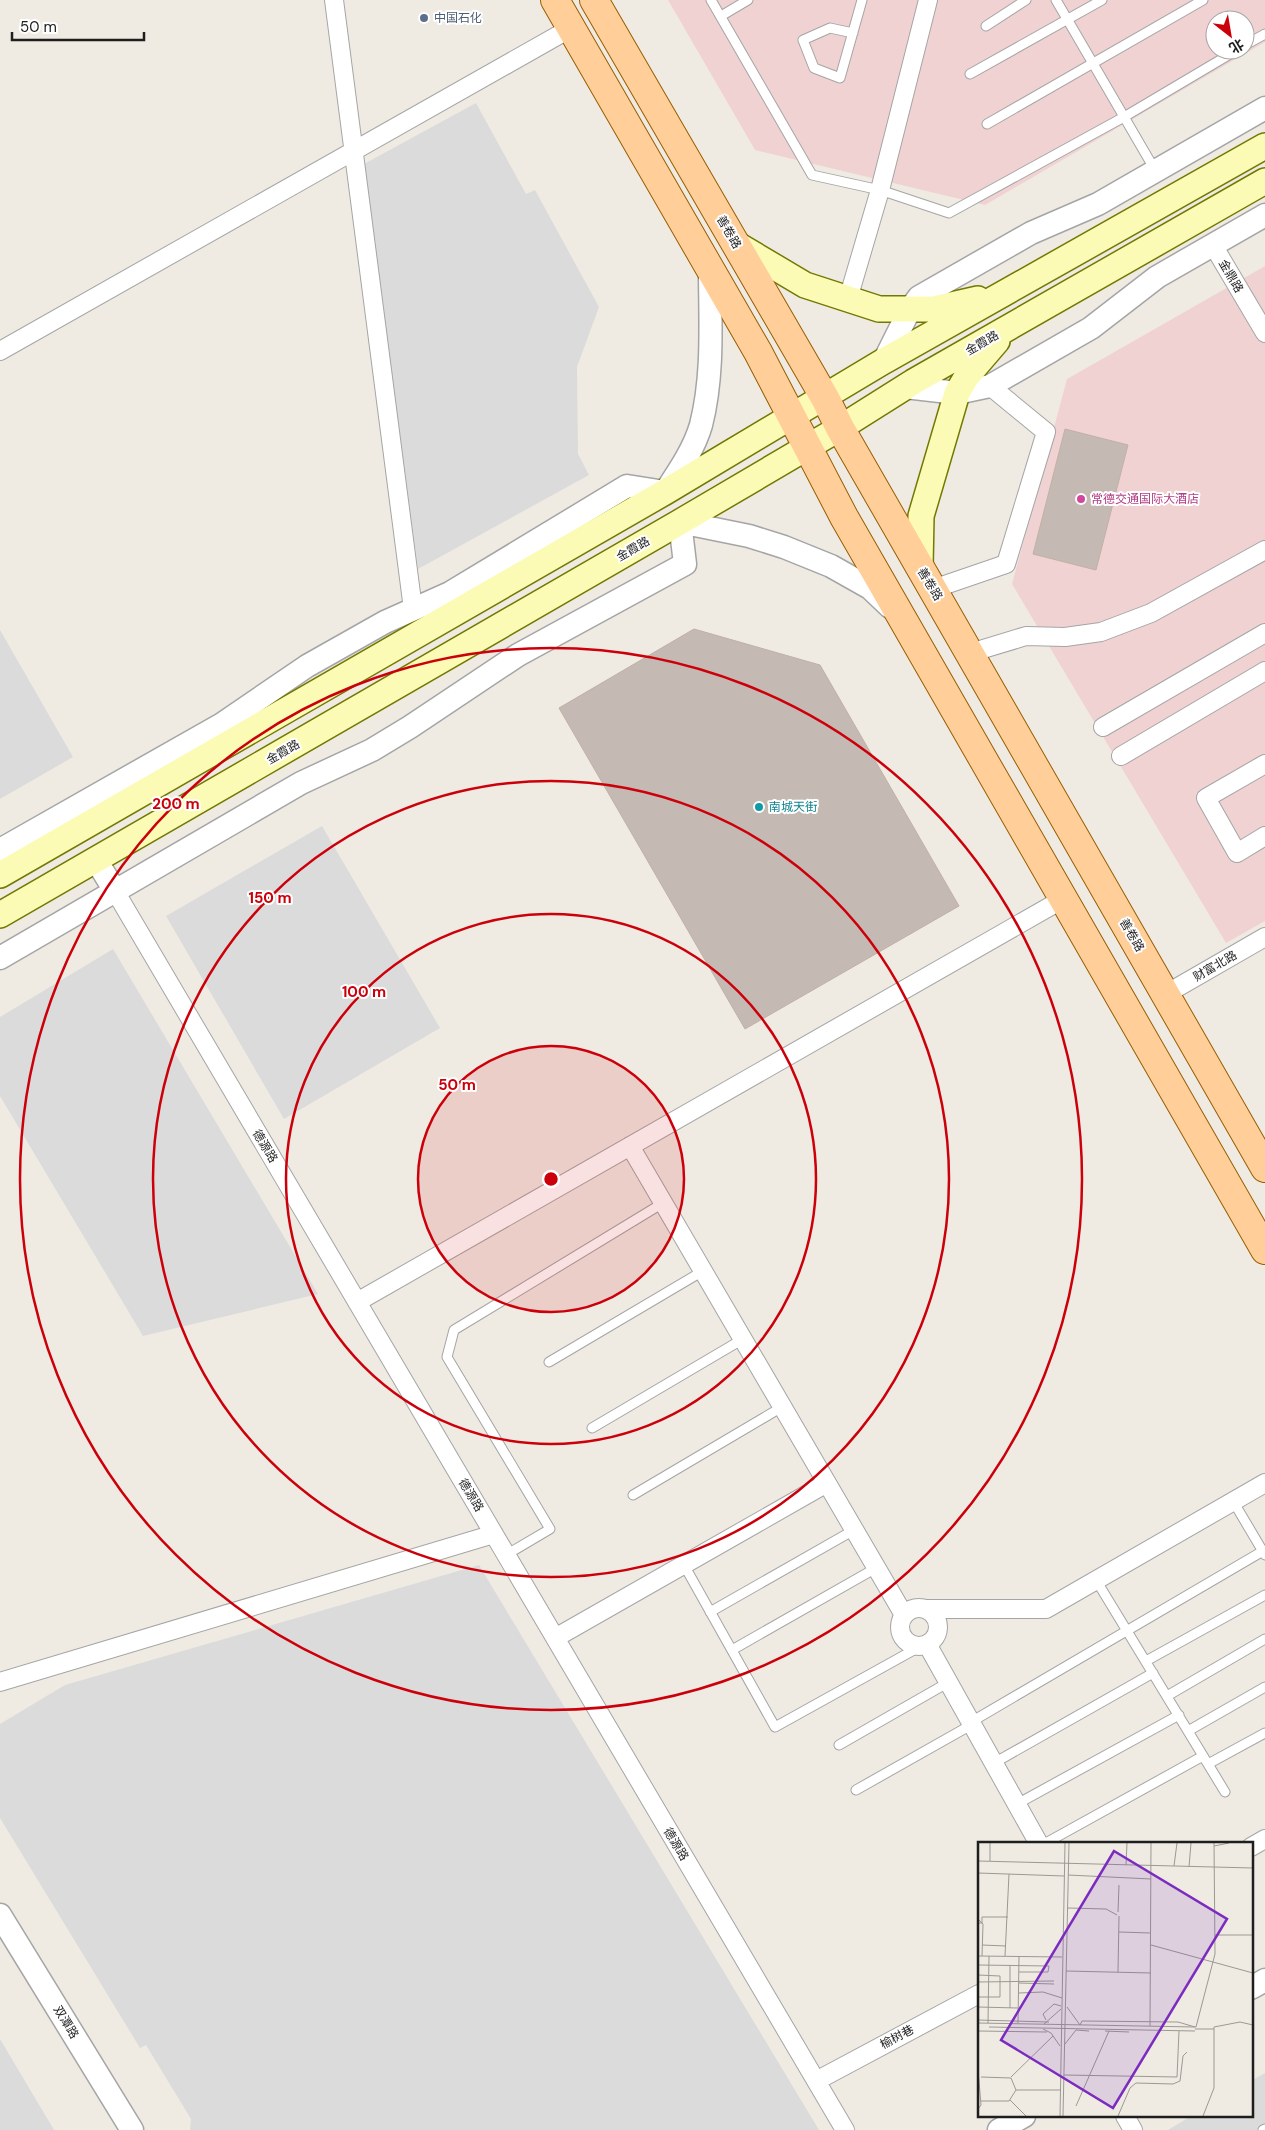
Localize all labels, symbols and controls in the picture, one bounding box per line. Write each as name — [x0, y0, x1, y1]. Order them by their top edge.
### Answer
scale bar — [12, 10, 145, 42]
place label: 中国石化 — [434, 10, 482, 26]
north arrow — [1205, 10, 1255, 60]
marker: 中国石化 — [418, 12, 430, 24]
text: 50 m — [20, 17, 57, 37]
text: 北 — [1226, 35, 1247, 57]
street label: 善卷路 — [713, 212, 745, 252]
street label: 金鼎路 — [1215, 256, 1247, 296]
street label: 金霞路 — [962, 327, 1002, 359]
place label: 常德交通国际大酒店 — [1091, 491, 1199, 507]
marker: 常德交通国际大酒店 — [1075, 493, 1087, 505]
street label: 金霞路 — [613, 533, 653, 565]
street label: 善卷路 — [914, 564, 946, 604]
street label: 金霞路 — [263, 736, 303, 768]
text: 200 m — [152, 794, 200, 814]
place label: 南城天街 — [769, 799, 817, 815]
marker: 南城天街 — [753, 801, 765, 813]
text: 150 m — [249, 888, 292, 908]
street label: 善卷路 — [1116, 915, 1148, 955]
street label: 财富北路 — [1190, 947, 1240, 985]
text: 100 m — [342, 982, 386, 1002]
text: 50 m — [438, 1075, 476, 1095]
street label: 德源路 — [249, 1126, 281, 1166]
centre of rings — [542, 1170, 560, 1188]
street label: 德源路 — [455, 1475, 487, 1515]
street label: 德源路 — [660, 1824, 692, 1864]
inset map — [978, 1842, 1252, 2118]
street label: 双潭路 — [50, 2002, 82, 2042]
street label: 榆树巷 — [877, 2021, 917, 2053]

